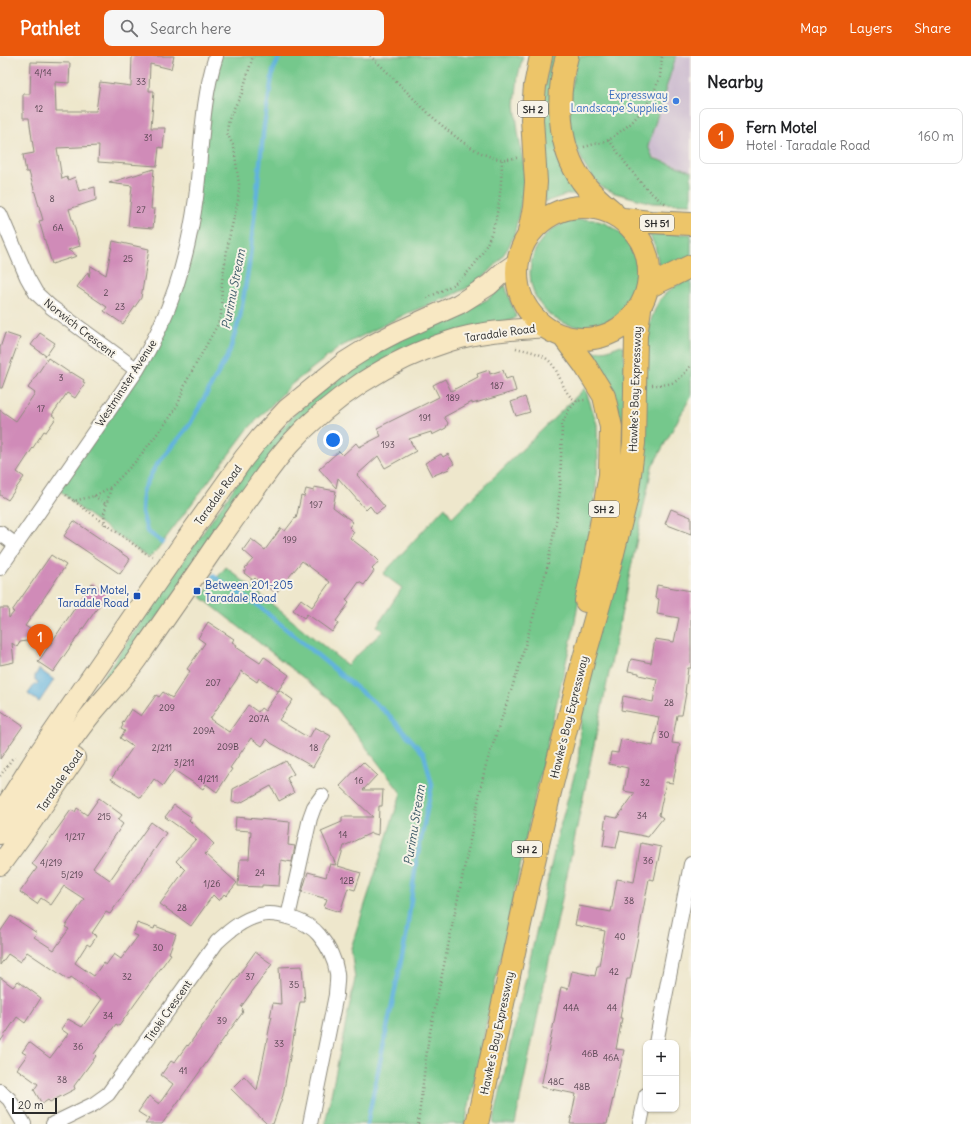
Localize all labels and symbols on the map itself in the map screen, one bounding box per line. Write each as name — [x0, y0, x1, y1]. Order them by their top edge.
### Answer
house number: 4/14 — [34, 67, 52, 78]
house number: 33 — [136, 76, 146, 87]
place label: Expressway Landscape Supplies — [570, 88, 668, 115]
marker: Expressway Landscape Supplies — [671, 96, 681, 106]
road number: SH 2 — [518, 101, 548, 117]
house number: 12 — [35, 103, 43, 114]
house number: 31 — [144, 132, 152, 143]
house number: 8 — [49, 193, 55, 204]
house number: 27 — [136, 204, 146, 215]
road number: SH 51 — [640, 215, 674, 231]
house number: 6A — [53, 222, 64, 233]
water label: Purimu Stream — [218, 247, 248, 330]
house number: 25 — [123, 253, 133, 264]
house number: 2 — [104, 287, 109, 298]
street label: Norwich Crescent — [41, 296, 119, 361]
house number: 23 — [115, 301, 125, 312]
street label: Taradale Road — [464, 321, 537, 345]
street label: Hawke's Bay Expressway — [626, 326, 644, 452]
street label: Westminster Avenue — [93, 337, 159, 429]
house number: 3 — [58, 372, 64, 383]
house number: 187 — [490, 380, 504, 391]
house number: 189 — [446, 392, 460, 403]
house number: 17 — [37, 403, 46, 414]
house number: 191 — [419, 412, 431, 423]
your location — [323, 430, 343, 450]
house number: 193 — [381, 439, 395, 450]
street label: Taradale Road — [191, 462, 245, 528]
house number: 197 — [309, 499, 323, 510]
road number: SH 2 — [589, 501, 619, 517]
house number: 199 — [283, 534, 297, 545]
place label: Between 201-205 Taradale Road — [205, 578, 293, 605]
place label: Fern Motel, Taradale Road — [58, 583, 130, 610]
marker: Between 201-205 Taradale Road — [192, 586, 202, 596]
marker: Fern Motel, Taradale Road — [132, 591, 142, 601]
pin: 1 — [27, 624, 53, 657]
street label: Hawke's Bay Expressway — [547, 654, 591, 780]
house number: 207 — [205, 677, 221, 688]
house number: 28 — [664, 697, 674, 708]
house number: 209 — [159, 702, 175, 713]
house number: 207A — [249, 713, 270, 724]
house number: 209A — [193, 725, 215, 736]
house number: 30 — [658, 729, 670, 740]
house number: 209B — [217, 741, 239, 752]
house number: 2/211 — [152, 742, 172, 753]
house number: 18 — [310, 742, 318, 753]
street label: Taradale Road — [34, 747, 86, 815]
house number: 3/211 — [174, 757, 194, 768]
house number: 4/211 — [198, 773, 218, 784]
house number: 16 — [355, 775, 363, 786]
house number: 32 — [640, 777, 650, 788]
water label: Purimu Stream — [400, 783, 428, 866]
house number: 34 — [637, 810, 647, 821]
house number: 215 — [97, 811, 111, 822]
house number: 14 — [339, 829, 347, 840]
house number: 1/217 — [65, 831, 85, 842]
road number: SH 2 — [512, 841, 542, 857]
house number: 36 — [643, 855, 653, 866]
house number: 4/219 — [40, 857, 62, 868]
house number: 24 — [255, 867, 265, 878]
house number: 5/219 — [61, 869, 83, 880]
house number: 12B — [340, 875, 354, 886]
house number: 1/26 — [204, 878, 220, 889]
house number: 38 — [624, 895, 634, 906]
house number: 28 — [177, 902, 187, 913]
house number: 40 — [614, 931, 626, 942]
house number: 30 — [152, 942, 164, 953]
house number: 42 — [609, 966, 619, 977]
street label: Hawke's Bay Expressway — [477, 970, 517, 1096]
house number: 32 — [122, 971, 132, 982]
house number: 37 — [245, 971, 255, 982]
street label: Titoki Crescent — [142, 977, 195, 1045]
house number: 35 — [289, 979, 299, 990]
house number: 44A — [563, 1002, 579, 1013]
house number: 44 — [607, 1002, 617, 1013]
house number: 34 — [103, 1010, 113, 1021]
house number: 39 — [217, 1015, 227, 1026]
house number: 33 — [274, 1038, 284, 1049]
house number: 36 — [73, 1041, 83, 1052]
house number: 46B — [582, 1048, 598, 1059]
house number: 46A — [603, 1052, 619, 1063]
house number: 41 — [179, 1065, 187, 1076]
house number: 38 — [57, 1074, 67, 1085]
house number: 48C — [548, 1076, 564, 1087]
house number: 48B — [574, 1081, 590, 1092]
scale bar — [12, 1096, 57, 1115]

